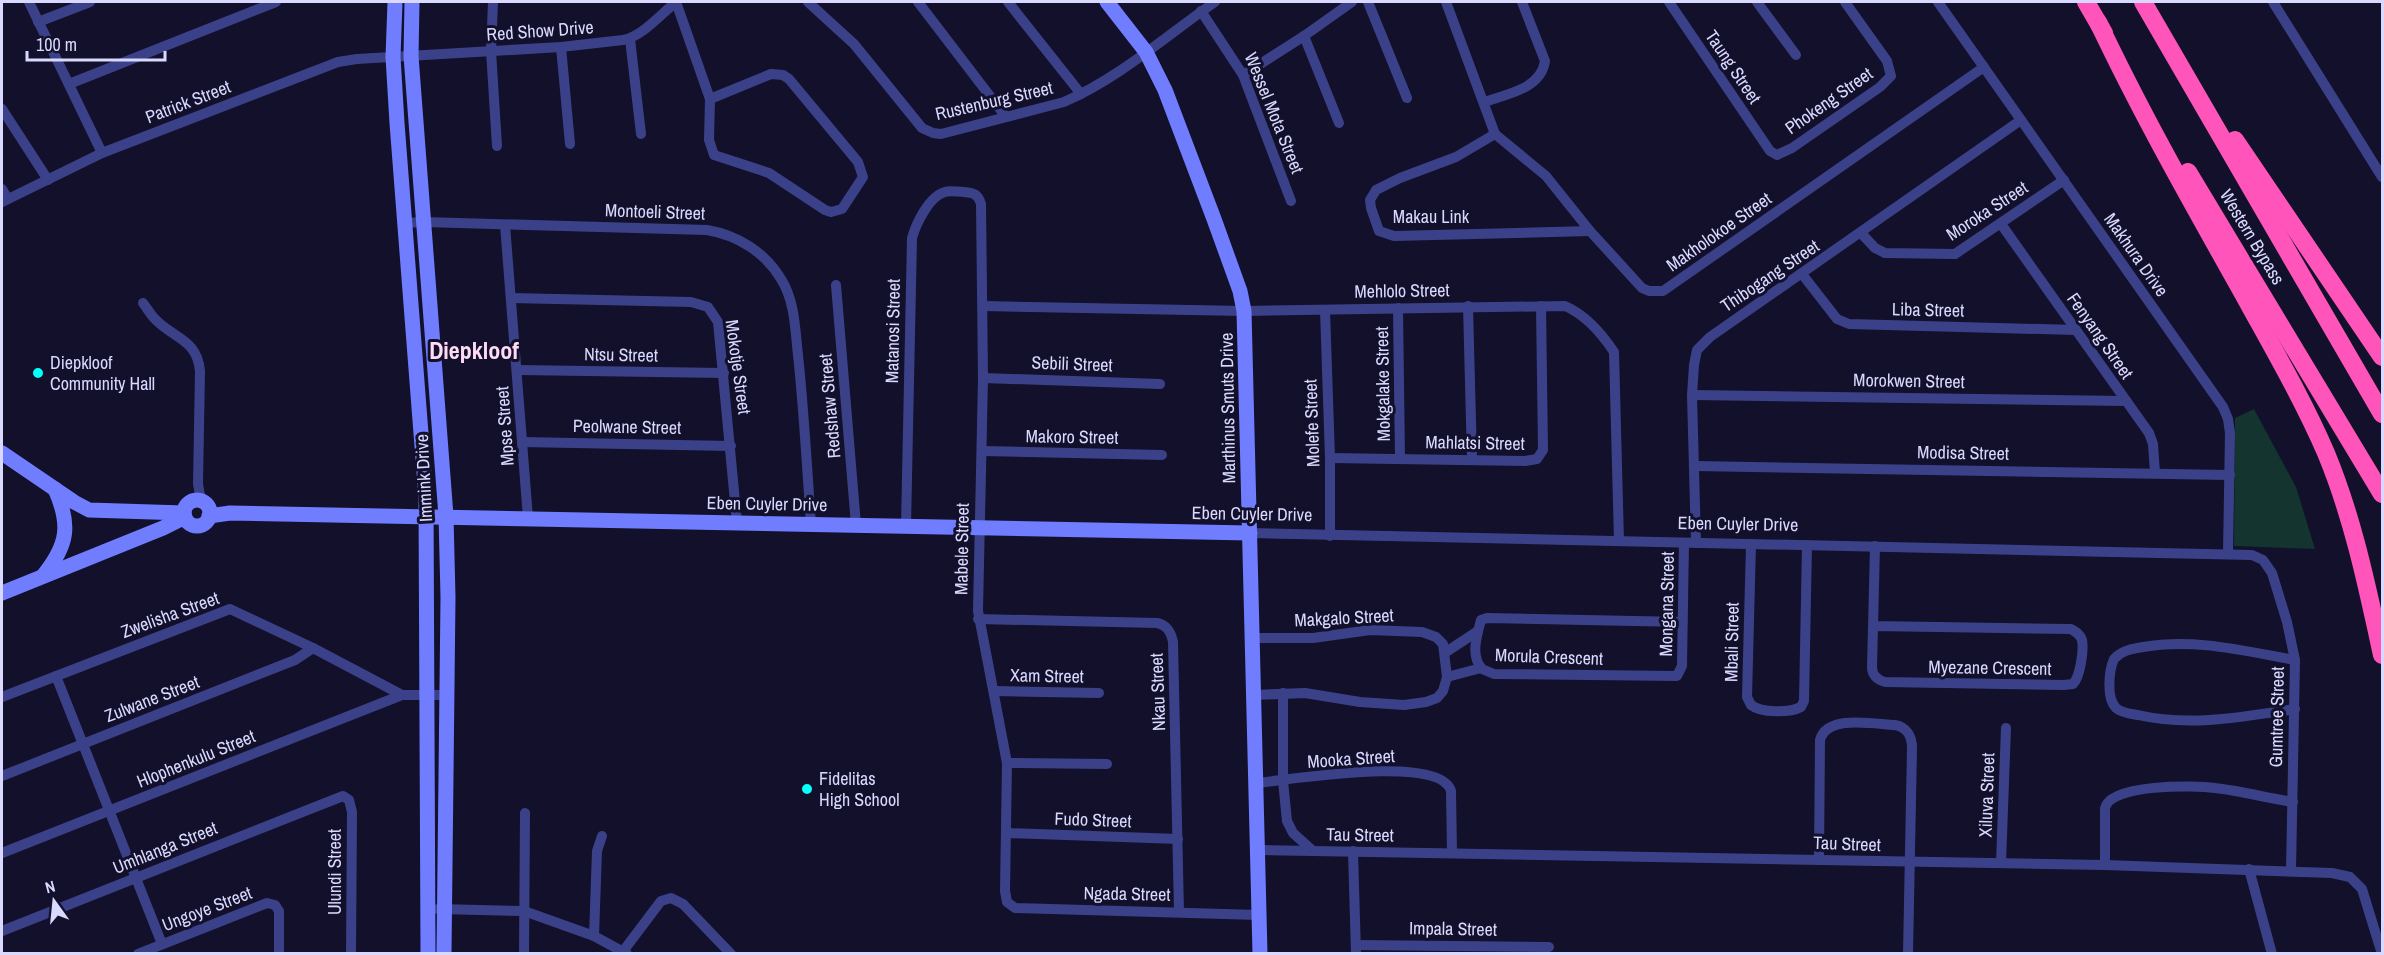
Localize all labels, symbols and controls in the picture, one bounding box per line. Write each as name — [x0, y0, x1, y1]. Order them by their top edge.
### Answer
street label: Red Show Drive — [485, 14, 594, 47]
scale bar — [27, 24, 165, 62]
street label: Taung Street — [1700, 25, 1767, 109]
text: 100 m — [36, 32, 77, 57]
street label: Wessel Mota Street — [1239, 49, 1310, 177]
street label: Phokeng Street — [1780, 61, 1878, 140]
street label: Patrick Street — [142, 74, 234, 129]
street label: Rustenburg Street — [933, 75, 1055, 126]
street label: Moroka Street — [1941, 175, 2032, 246]
street label: Western Bypass — [2214, 184, 2291, 289]
street label: Makholokoe Street — [1661, 186, 1776, 277]
street label: Montoeli Street — [605, 197, 705, 226]
street label: Makau Link — [1393, 204, 1470, 229]
street label: Makhura Drive — [2098, 208, 2174, 302]
street label: Thibogang Street — [1715, 233, 1824, 318]
street label: Mehlolo Street — [1354, 277, 1450, 304]
street label: Matanosi Street — [879, 279, 906, 383]
street label: Fenyang Street — [2061, 287, 2139, 384]
street label: Liba Street — [1892, 296, 1964, 323]
street label: Mokotje Street — [719, 318, 757, 416]
street label: Mokgalake Street — [1369, 326, 1396, 442]
street label: Marthinus Smuts Drive — [1214, 332, 1241, 484]
district label: Diepkloof — [429, 334, 519, 366]
street label: Ntsu Street — [584, 341, 658, 368]
place label: Diepkloof Community Hall — [50, 350, 155, 396]
street label: Sebili Street — [1031, 350, 1113, 377]
street label: Redshaw Street — [812, 353, 847, 459]
marker: Diepkloof Community Hall — [31, 366, 45, 380]
street label: Morokwen Street — [1853, 367, 1965, 394]
street label: Molefe Street — [1297, 379, 1326, 467]
street label: Mpse Street — [489, 385, 520, 467]
street label: Peolwane Street — [573, 413, 681, 440]
street label: Makoro Street — [1025, 423, 1119, 450]
street label: Mahlatsi Street — [1425, 429, 1525, 456]
street label: Immink Drive — [409, 434, 438, 522]
street label: Modisa Street — [1917, 439, 2009, 466]
street label: Eben Cuyler Drive — [707, 490, 828, 517]
street label: Eben Cuyler Drive — [1192, 500, 1313, 527]
street label: Mabele Street — [948, 503, 975, 595]
street label: Eben Cuyler Drive — [1678, 510, 1799, 537]
street label: Mongana Street — [1653, 551, 1680, 657]
street label: Zwelisha Street — [117, 585, 222, 644]
street label: Makgalo Street — [1294, 602, 1394, 633]
street label: Mbali Street — [1718, 602, 1745, 682]
street label: Morula Crescent — [1494, 642, 1604, 671]
street label: Nkau Street — [1144, 653, 1171, 731]
street label: Myezane Crescent — [1928, 654, 2052, 681]
street label: Xam Street — [1010, 662, 1084, 689]
street label: Gumtree Street — [2263, 666, 2290, 768]
street label: Zulwane Street — [101, 669, 203, 728]
street label: Hlophenkulu Street — [133, 723, 259, 794]
street label: Mooka Street — [1306, 743, 1396, 774]
street label: Xiluva Street — [1973, 752, 2000, 838]
place label: Fidelitas High School — [819, 766, 899, 812]
marker: Fidelitas High School — [800, 782, 814, 796]
street label: Fudo Street — [1054, 806, 1132, 833]
street label: Umhlanga Street — [109, 815, 221, 880]
street label: Tau Street — [1326, 821, 1394, 848]
street label: Ulundi Street — [322, 829, 347, 915]
street label: Tau Street — [1813, 830, 1881, 857]
north arrow — [24, 871, 84, 931]
text: N — [43, 875, 58, 898]
street label: Ungoye Street — [158, 880, 255, 937]
street label: Ngada Street — [1083, 880, 1171, 907]
street label: Impala Street — [1409, 915, 1497, 942]

